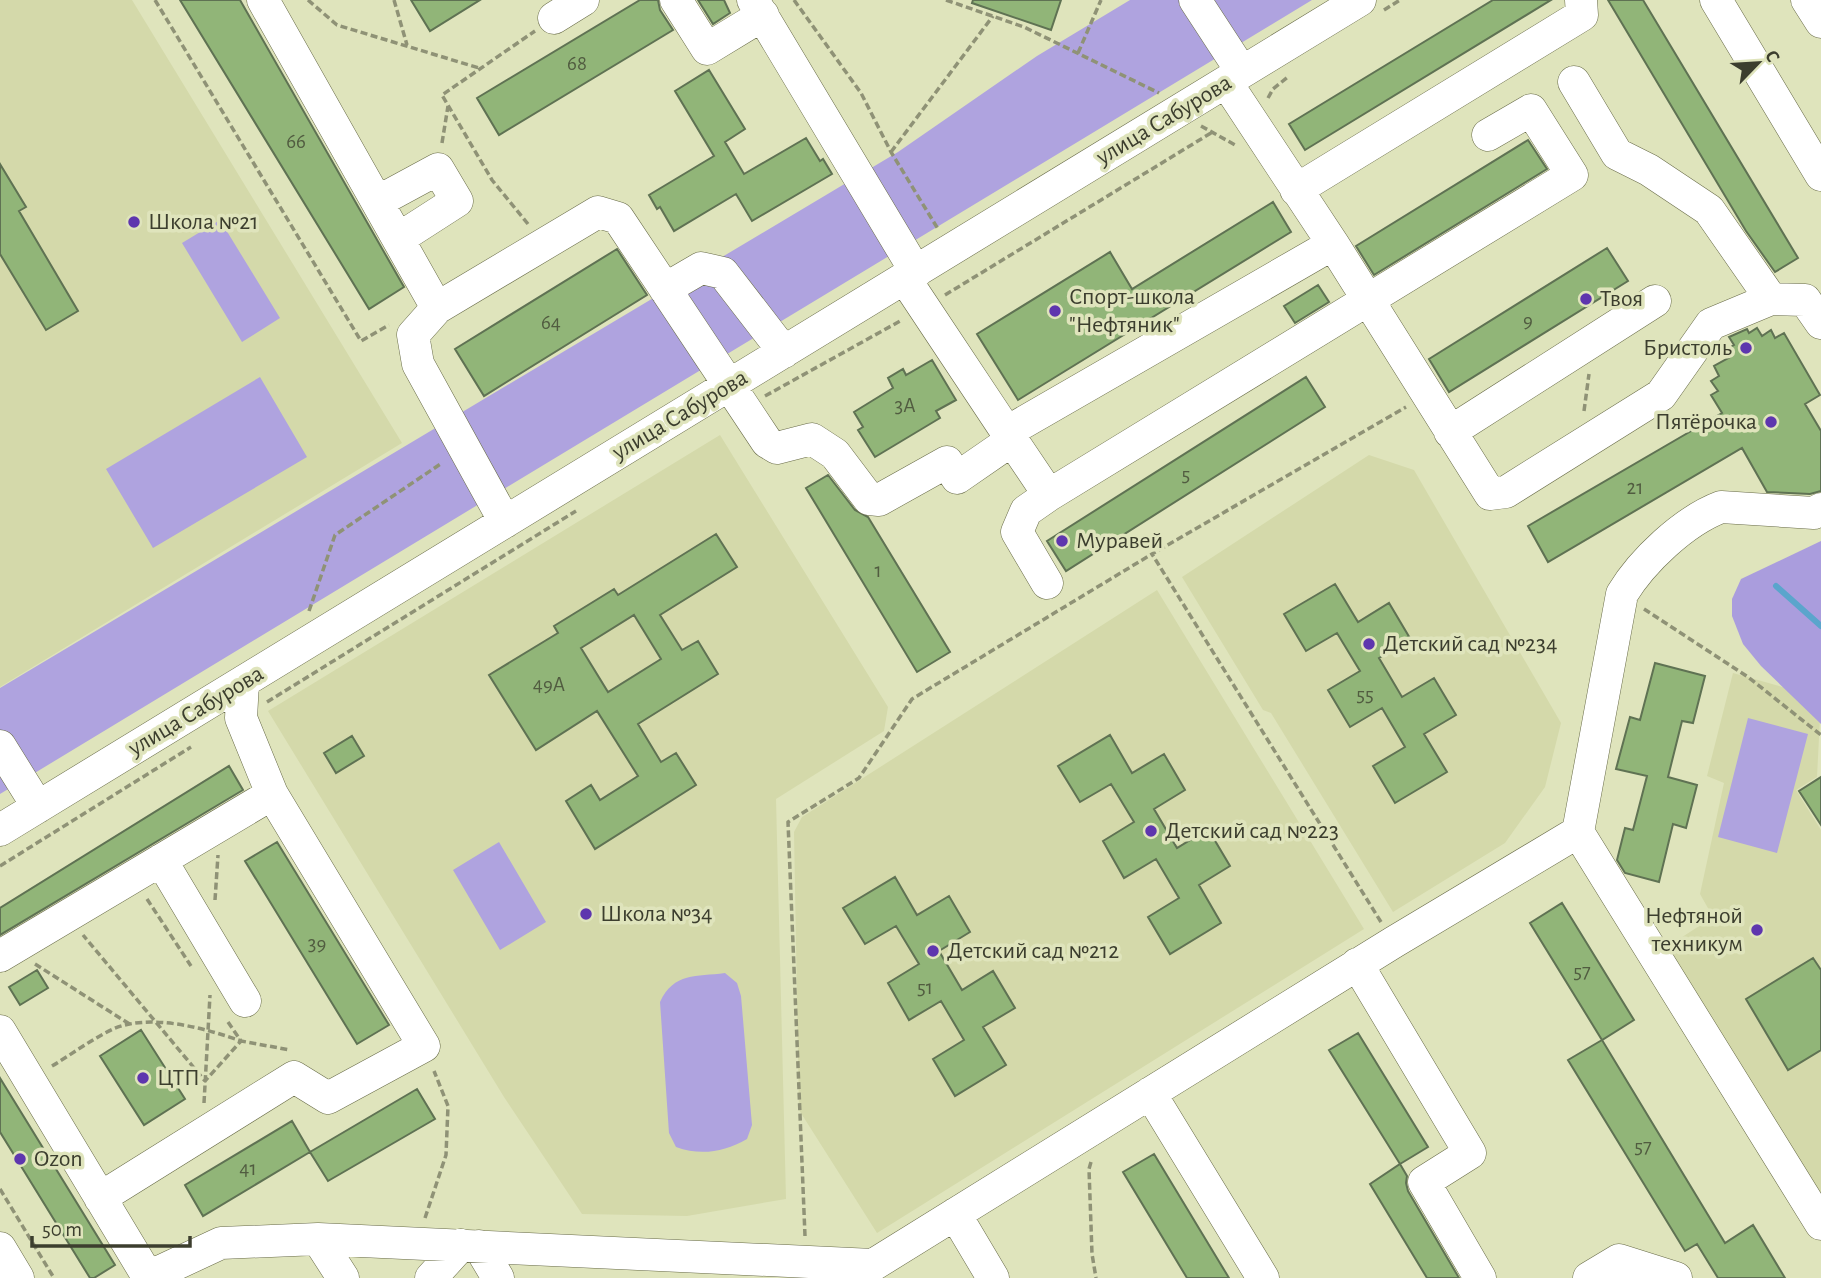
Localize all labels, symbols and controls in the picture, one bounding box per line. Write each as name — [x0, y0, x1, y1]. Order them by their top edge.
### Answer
north arrow — [1723, 28, 1793, 98]
text: С — [1761, 48, 1783, 65]
house number: 68 — [567, 53, 587, 74]
street label: улица Сабурова — [1091, 70, 1236, 170]
house number: 66 — [286, 131, 306, 152]
place label: Школа №21 — [148, 210, 258, 234]
marker: Школа №21 — [126, 214, 142, 230]
place label: Спорт-школа "Нефтяник" — [1069, 285, 1195, 337]
place label: Твоя — [1600, 287, 1643, 311]
marker: Твоя — [1578, 291, 1594, 307]
marker: Спорт-школа "Нефтяник" — [1047, 303, 1063, 319]
house number: 9 — [1523, 310, 1533, 331]
house number: 64 — [541, 312, 561, 333]
place label: Бристоль — [1643, 336, 1732, 360]
marker: Бристоль — [1738, 340, 1754, 356]
street label: улица Сабурова — [607, 365, 752, 465]
house number: 3А — [895, 395, 916, 416]
place label: Пятёрочка — [1655, 410, 1757, 434]
marker: Пятёрочка — [1763, 414, 1779, 430]
house number: 5 — [1182, 464, 1190, 485]
house number: 21 — [1627, 477, 1643, 498]
place label: Муравей — [1076, 529, 1163, 553]
marker: Муравей — [1054, 533, 1070, 549]
house number: 1 — [874, 560, 882, 581]
place label: Детский сад №234 — [1383, 632, 1557, 656]
marker: Детский сад №234 — [1361, 636, 1377, 652]
street label: улица Сабурова — [123, 661, 268, 761]
house number: 49А — [533, 674, 565, 695]
house number: 55 — [1356, 684, 1374, 705]
place label: Детский сад №223 — [1165, 819, 1339, 843]
marker: Детский сад №223 — [1143, 823, 1159, 839]
place label: Школа №34 — [600, 902, 713, 926]
place label: Нефтяной техникум — [1645, 904, 1743, 956]
marker: Школа №34 — [578, 906, 594, 922]
marker: Нефтяной техникум — [1749, 922, 1765, 938]
house number: 39 — [308, 933, 326, 954]
place label: Детский сад №212 — [947, 939, 1119, 963]
marker: Детский сад №212 — [925, 943, 941, 959]
house number: 57 — [1573, 961, 1591, 982]
house number: 51 — [917, 977, 933, 998]
place label: ЦТП — [157, 1066, 200, 1090]
marker: ЦТП — [135, 1070, 151, 1086]
house number: 57 — [1634, 1136, 1652, 1157]
place label: Ozon — [34, 1147, 83, 1171]
marker: Ozon — [12, 1151, 28, 1167]
house number: 41 — [239, 1158, 257, 1179]
scale bar — [32, 1204, 189, 1248]
text: 50 m — [42, 1219, 82, 1240]

